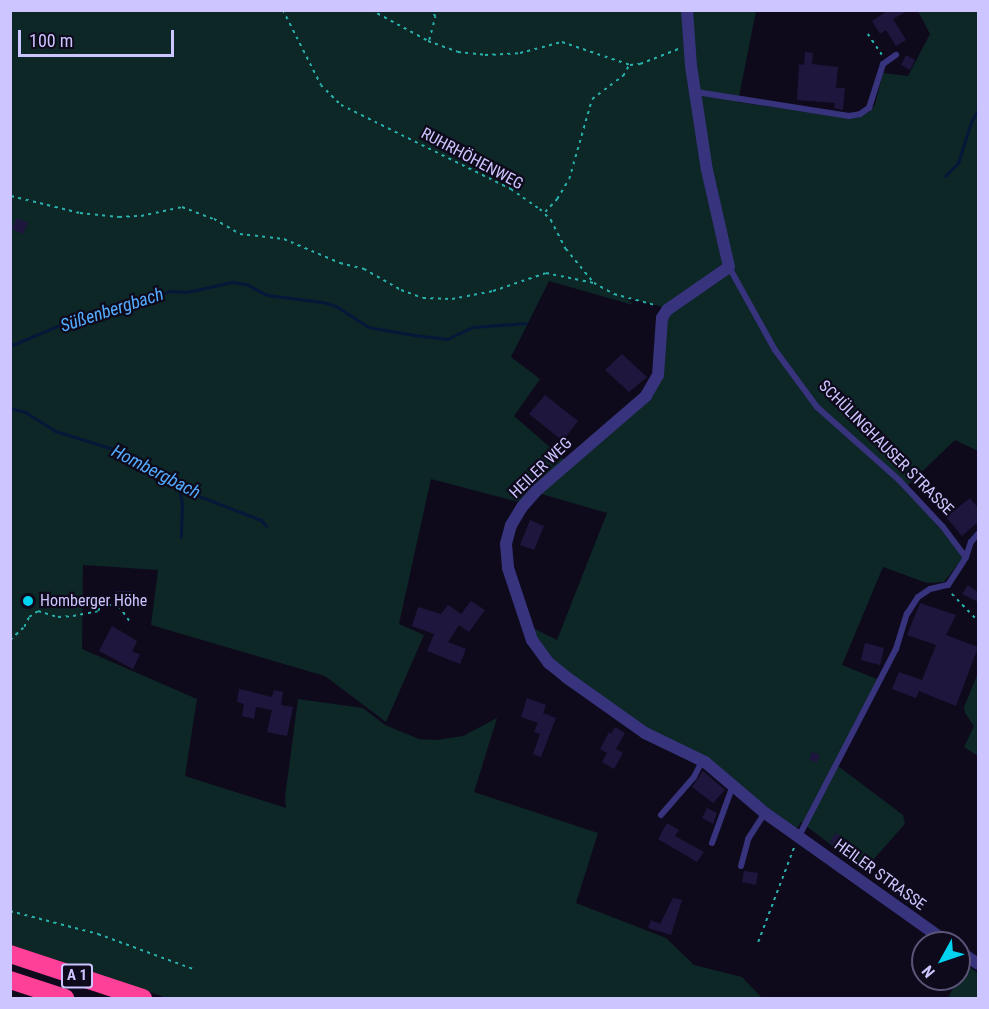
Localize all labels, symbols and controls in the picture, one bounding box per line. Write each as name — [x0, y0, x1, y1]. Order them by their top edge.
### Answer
scale bar — [21, 18, 177, 56]
text: 100 m — [29, 30, 73, 51]
street label: RUHRHÖHENWEG — [418, 124, 526, 194]
water label: Süßenbergbach — [58, 283, 166, 337]
street label: SCHÜLINGHAUSER STRASSE — [815, 377, 957, 519]
street label: HEILER WEG — [506, 434, 576, 502]
water label: Hombergbach — [108, 440, 204, 504]
place label: Homberger Höhe — [40, 591, 147, 611]
marker: Homberger Höhe — [21, 594, 35, 608]
street label: HEILER STRASSE — [830, 835, 930, 915]
north arrow — [911, 931, 971, 991]
text: N — [918, 962, 939, 981]
road number: A 1 — [60, 964, 94, 988]

